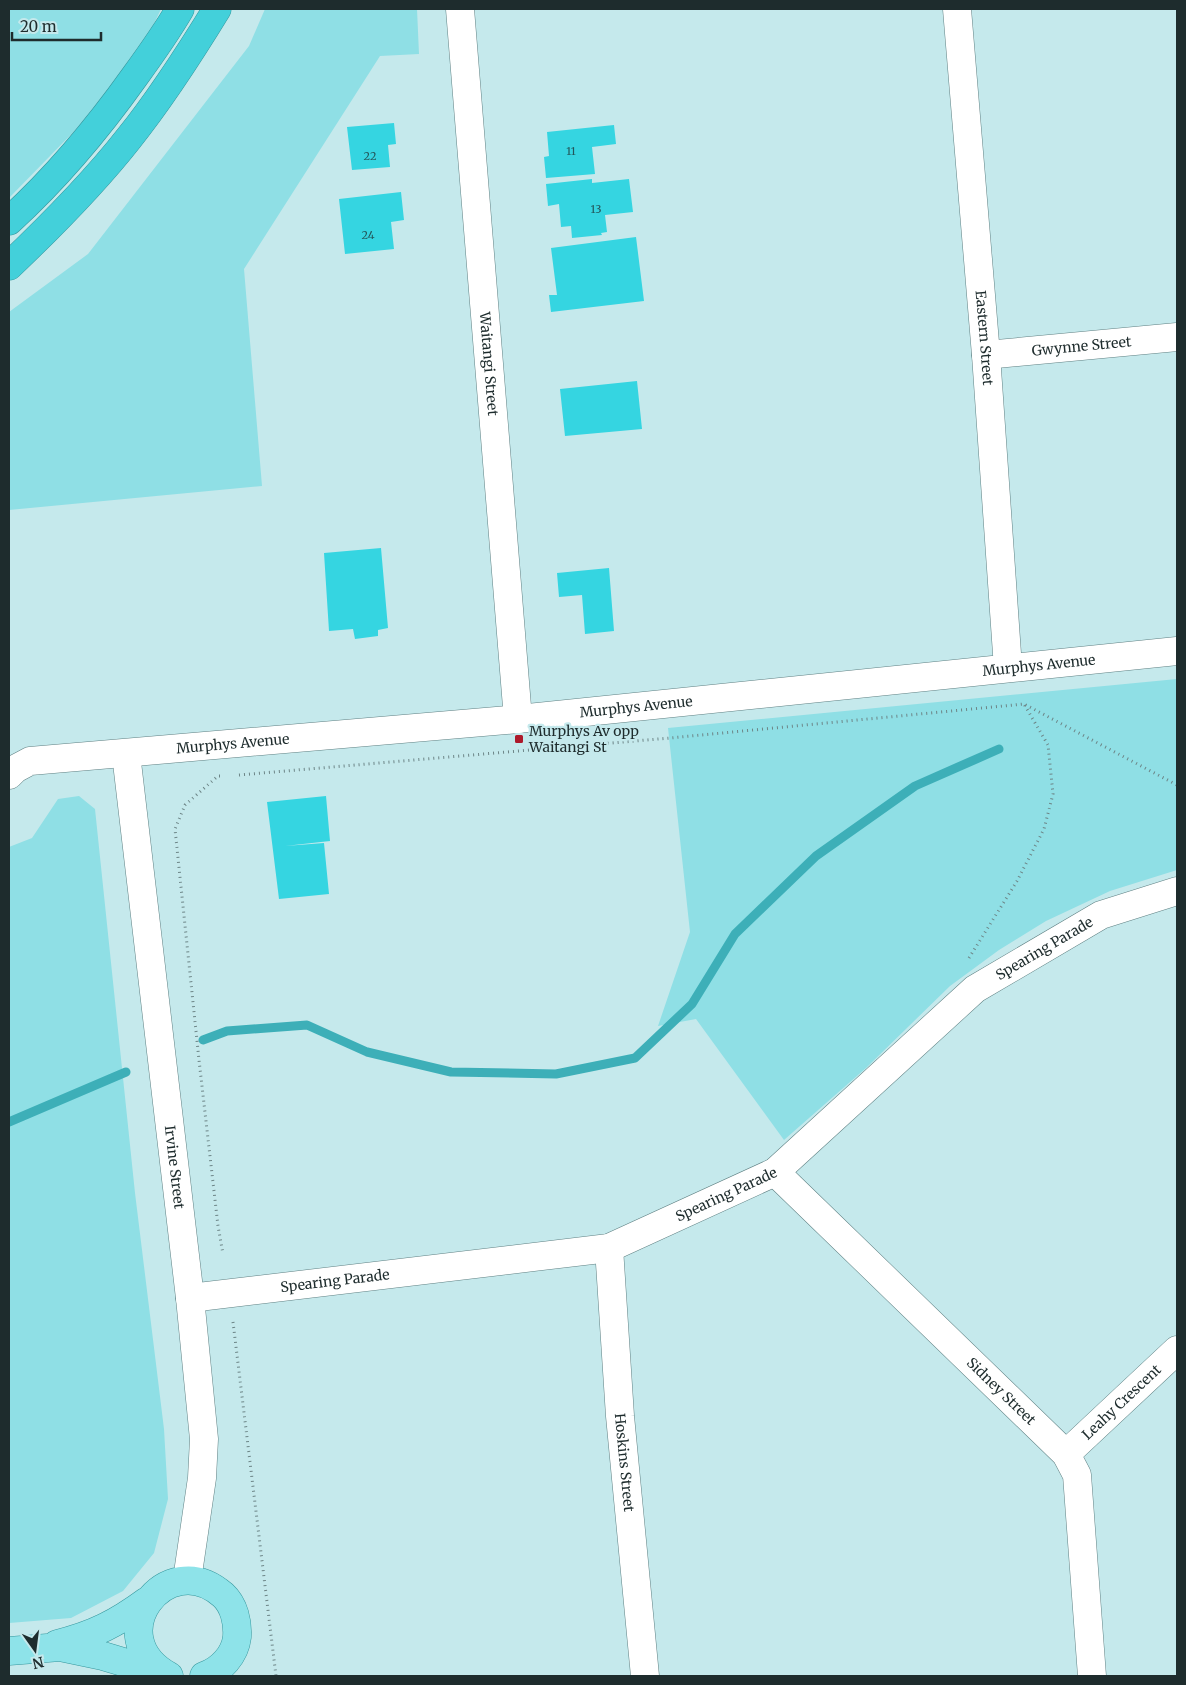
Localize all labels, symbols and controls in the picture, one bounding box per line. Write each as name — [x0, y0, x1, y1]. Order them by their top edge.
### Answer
scale bar — [12, 10, 101, 42]
text: 20 m — [20, 17, 57, 36]
house number: 11 — [566, 144, 576, 158]
house number: 22 — [364, 149, 376, 163]
house number: 13 — [591, 202, 601, 216]
house number: 24 — [362, 228, 375, 242]
street label: Eastern Street — [972, 290, 997, 387]
street label: Waitangi Street — [476, 310, 502, 417]
street label: Gwynne Street — [1031, 332, 1133, 360]
street label: Murphys Avenue — [982, 650, 1096, 680]
street label: Murphys Avenue — [579, 692, 693, 722]
place label: Murphys Av opp Waitangi St — [528, 722, 639, 756]
street label: Murphys Avenue — [176, 730, 290, 757]
marker: Murphys Av opp Waitangi St — [513, 733, 525, 745]
street label: Spearing Parade — [992, 913, 1096, 984]
street label: Irvine Street — [161, 1124, 189, 1211]
street label: Spearing Parade — [673, 1163, 780, 1225]
street label: Spearing Parade — [279, 1265, 391, 1296]
street label: Sidney Street — [963, 1354, 1040, 1429]
street label: Leahy Crescent — [1078, 1360, 1165, 1444]
street label: Hoskins Street — [611, 1412, 638, 1513]
north arrow — [10, 1625, 60, 1675]
text: N — [31, 1653, 46, 1673]

